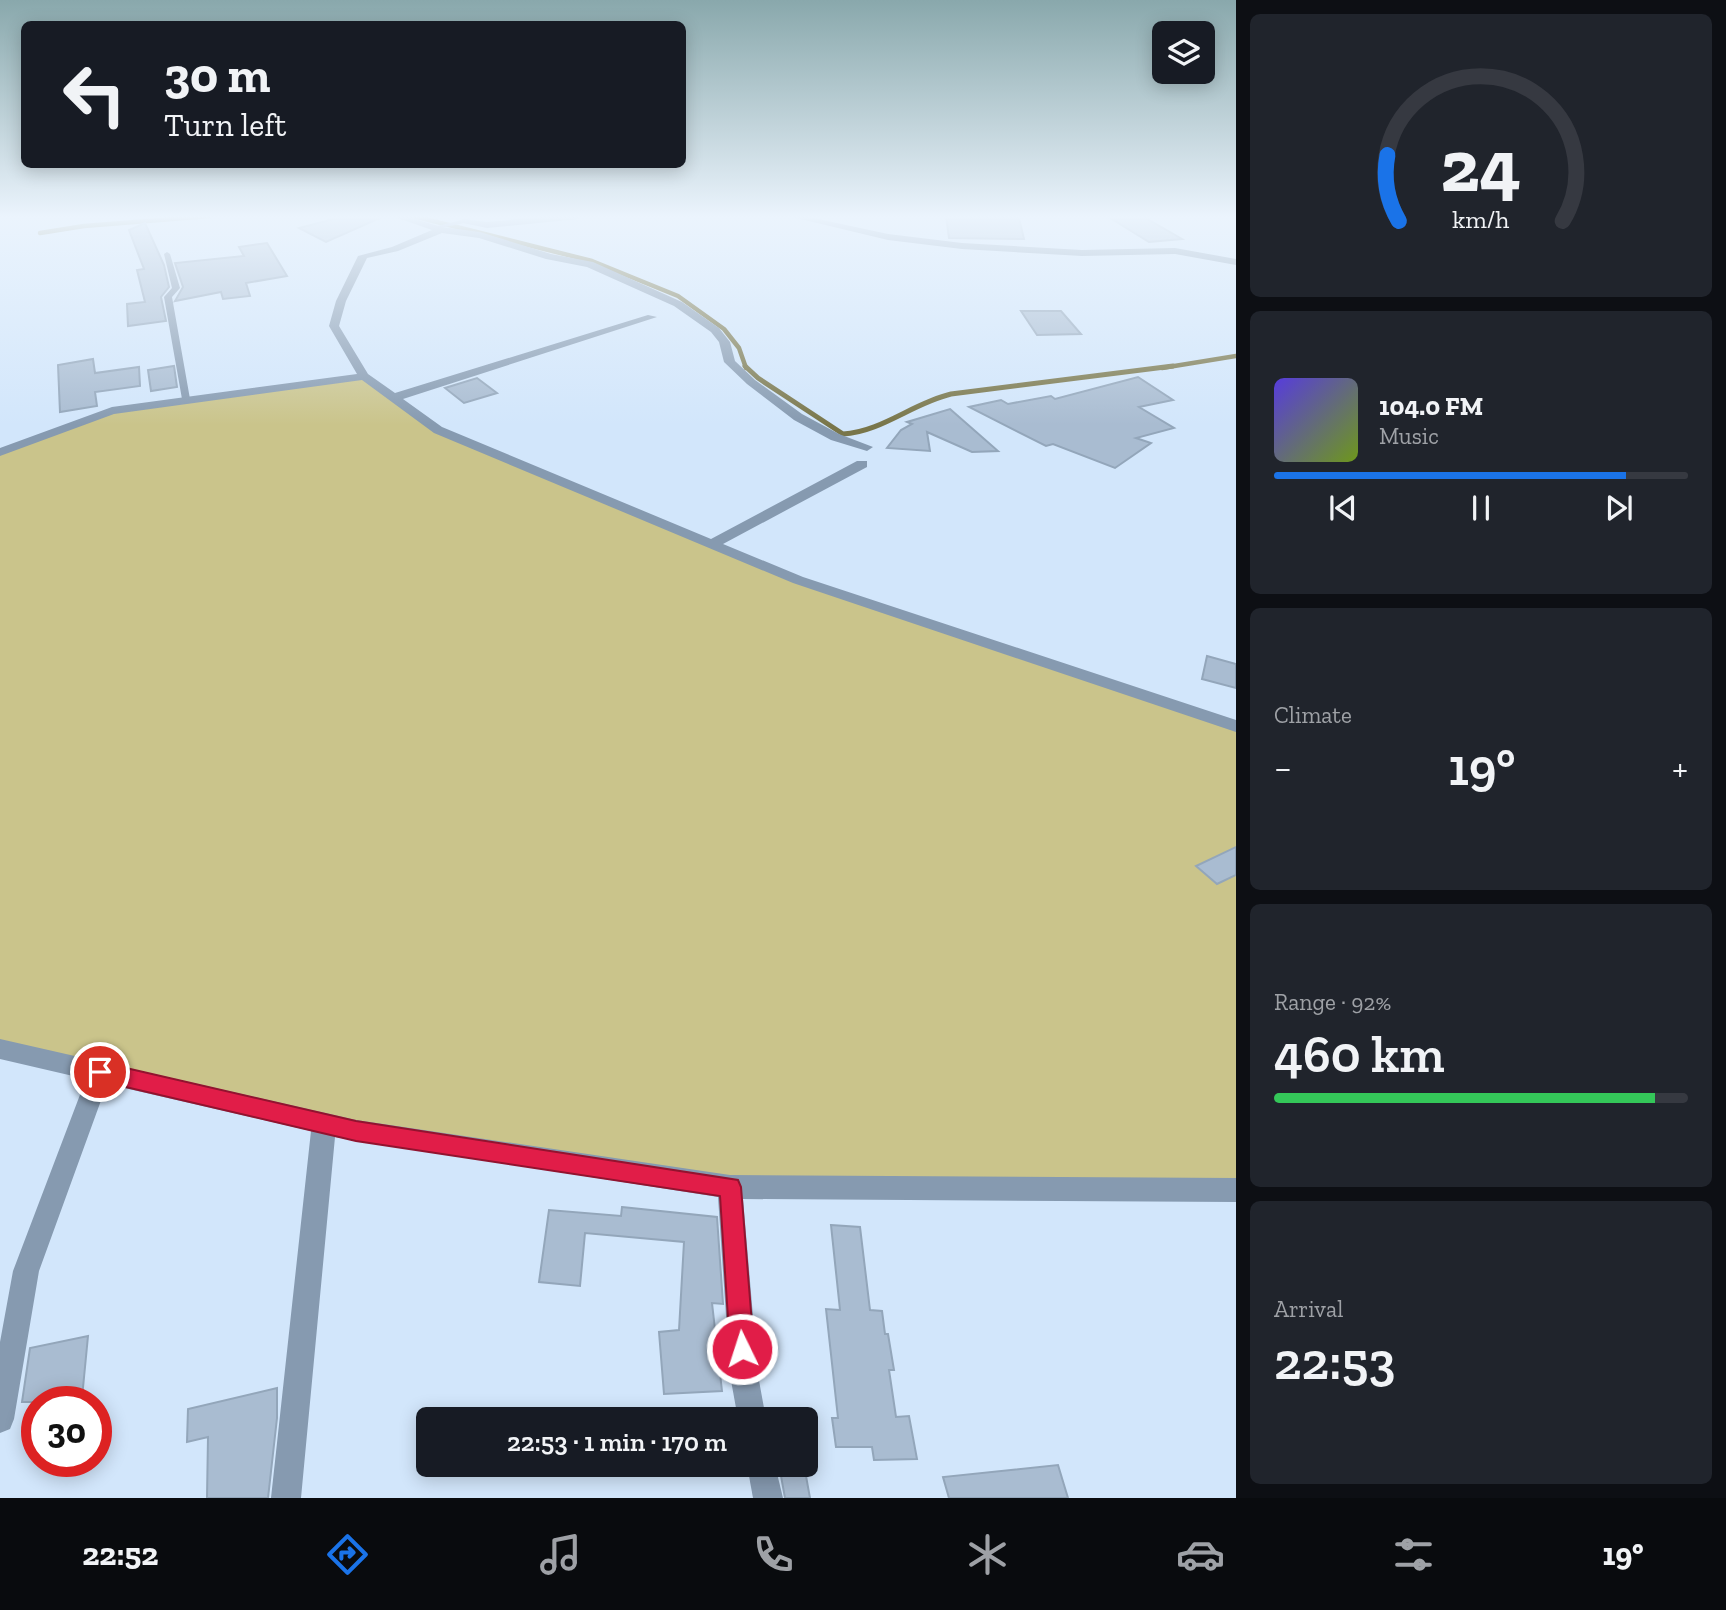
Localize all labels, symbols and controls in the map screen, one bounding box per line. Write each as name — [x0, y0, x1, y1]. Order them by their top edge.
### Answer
map controls — [1152, 21, 1215, 84]
button: layers — [1152, 21, 1215, 84]
text: 30 m — [164, 46, 270, 105]
icon: left — [49, 49, 140, 140]
text: Turn left — [164, 106, 286, 144]
text: 24 — [1441, 123, 1521, 211]
text: km/h — [1452, 204, 1510, 234]
text: 104.0 FM — [1379, 390, 1483, 422]
text: Music — [1379, 422, 1439, 450]
icon: previous — [1324, 489, 1362, 527]
icon: pause — [1462, 489, 1500, 527]
icon: next — [1600, 489, 1638, 527]
text: Climate — [1274, 701, 1352, 729]
text: 19° — [1448, 736, 1516, 798]
text: − — [1274, 745, 1292, 791]
text: + — [1672, 745, 1688, 791]
text: Range · 92% — [1274, 988, 1391, 1016]
text: 460 km — [1274, 1023, 1445, 1085]
pin — [70, 1042, 130, 1102]
icon: arrive — [81, 1053, 119, 1091]
text: Arrival — [1274, 1295, 1343, 1323]
position arrow — [705, 1312, 779, 1386]
text: 22:53 — [1274, 1330, 1395, 1392]
speed limit sign: 30 — [21, 1386, 112, 1477]
text: 22:53 · 1 min · 170 m — [507, 1426, 727, 1458]
icon: directions — [323, 1530, 372, 1579]
icon: music — [536, 1530, 585, 1579]
icon: phone — [749, 1530, 798, 1579]
icon: climate — [963, 1530, 1012, 1579]
icon: car — [1176, 1530, 1225, 1579]
icon: filters — [1389, 1530, 1438, 1579]
text: 22:52 — [82, 1535, 158, 1573]
text: 19° — [1602, 1535, 1644, 1573]

